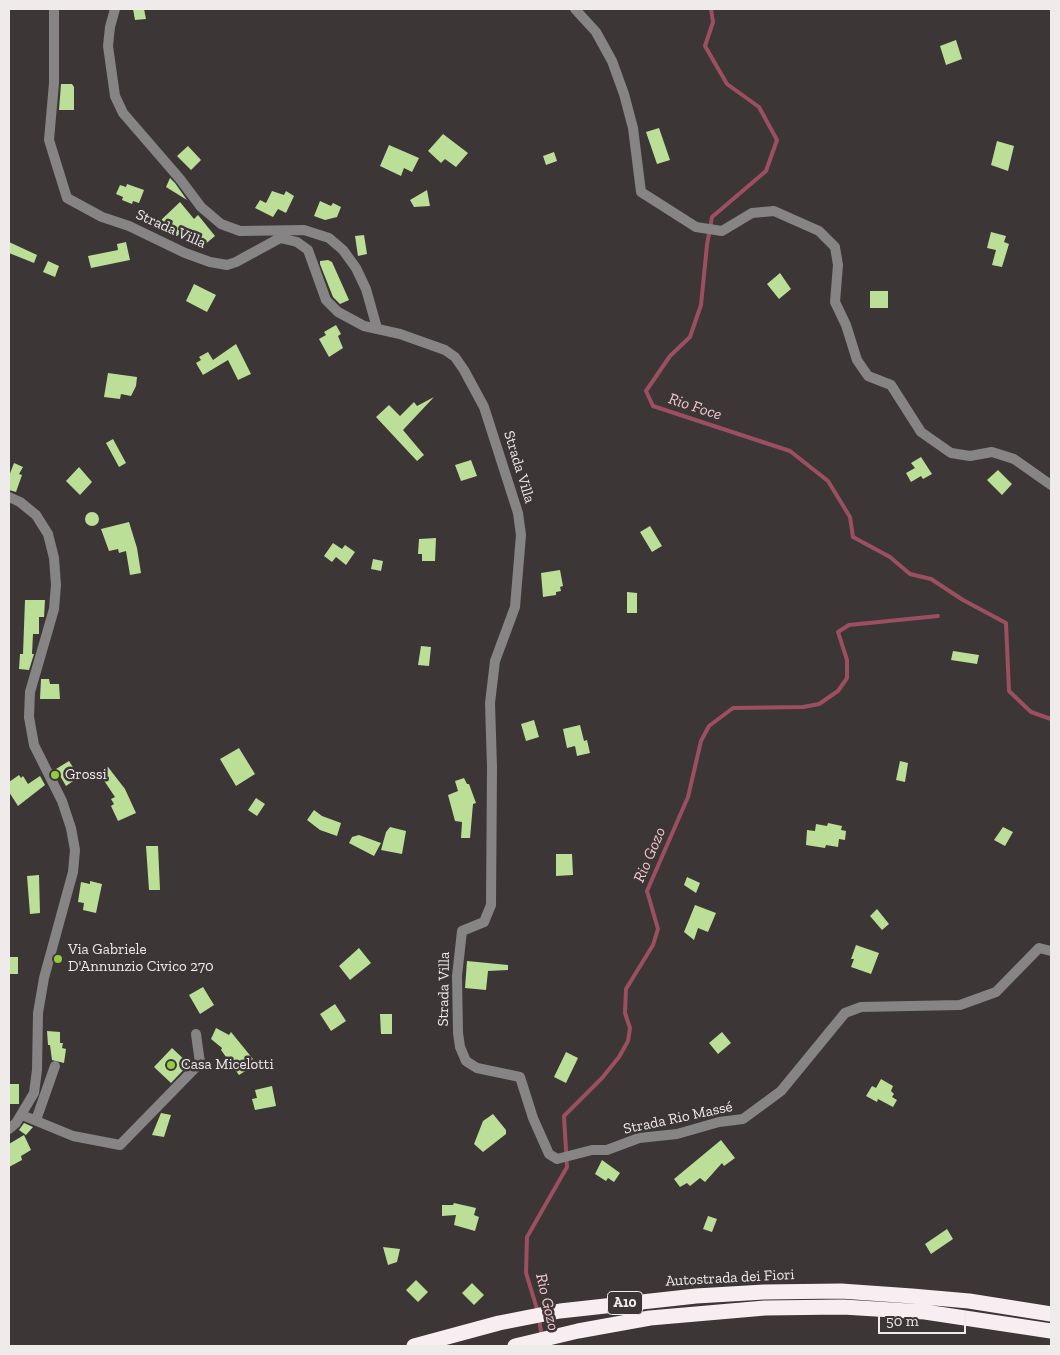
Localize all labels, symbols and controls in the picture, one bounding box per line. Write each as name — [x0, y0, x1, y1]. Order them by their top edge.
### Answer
street label: Strada Villa — [133, 206, 209, 252]
water label: Rio Foce — [666, 389, 724, 425]
street label: Strada Villa — [499, 429, 539, 505]
place label: Grossi — [65, 766, 107, 784]
marker: Grossi — [49, 769, 61, 781]
water label: Rio Gozo — [630, 824, 670, 886]
place label: Via Gabriele D'Annunzio Civico 270 — [68, 941, 214, 976]
street label: Strada Villa — [434, 951, 454, 1027]
marker: Via Gabriele D'Annunzio Civico 270 — [52, 953, 64, 965]
place label: Casa Micelotti — [181, 1056, 274, 1074]
marker: Casa Micelotti — [165, 1059, 177, 1071]
street label: Strada Rio Massé — [622, 1098, 734, 1138]
street label: Autostrada dei Fiori — [665, 1266, 795, 1290]
water label: Rio Gozo — [531, 1271, 563, 1333]
road number: A10 — [608, 1292, 642, 1315]
scale bar — [880, 1302, 968, 1334]
text: 50 m — [886, 1312, 919, 1330]

